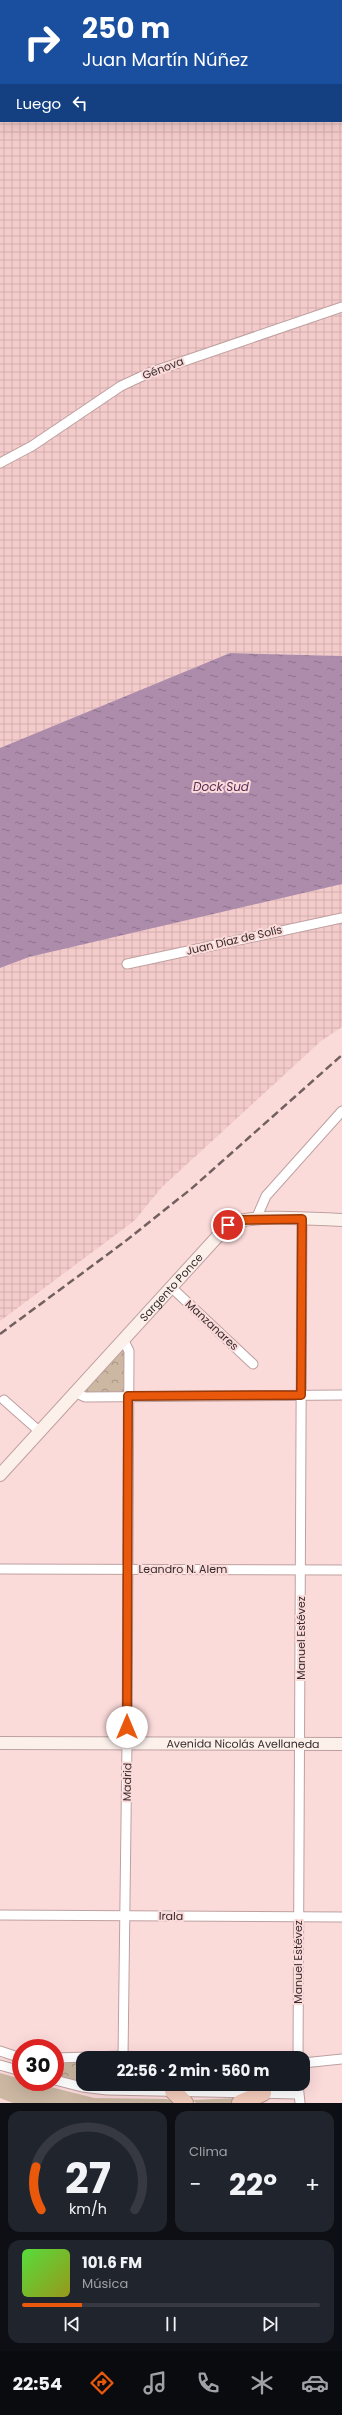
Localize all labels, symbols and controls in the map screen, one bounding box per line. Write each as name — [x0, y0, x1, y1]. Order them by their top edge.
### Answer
text: 250 m — [82, 9, 170, 48]
icon: right — [16, 16, 68, 68]
text: Juan Martín Núñez — [82, 47, 248, 72]
icon: left — [69, 92, 91, 114]
text: Luego — [16, 93, 61, 114]
street label: Génova — [140, 353, 186, 383]
water label: Dock Sud — [193, 778, 250, 795]
street label: Juan Díaz de Solís — [184, 921, 284, 959]
pin — [211, 1208, 245, 1242]
icon: arrive — [217, 1214, 239, 1236]
street label: Sargento Ponce — [136, 1250, 207, 1325]
street label: Manzanares — [182, 1296, 242, 1354]
street label: Leandro N. Alem — [139, 1561, 227, 1577]
street label: Manuel Estévez — [293, 1596, 309, 1680]
position arrow — [106, 1706, 148, 1748]
street label: Avenida Nicolás Avellaneda — [166, 1735, 320, 1752]
street label: Madrid — [119, 1763, 135, 1801]
street label: Irala — [159, 1908, 183, 1924]
street label: Manuel Estévez — [290, 1920, 306, 2004]
speed limit sign: 30 — [12, 2039, 64, 2091]
text: 22:56 · 2 min · 560 m — [117, 2060, 269, 2081]
text: Clima — [189, 2142, 228, 2161]
text: 27 — [64, 2148, 111, 2207]
text: 22° — [229, 2163, 277, 2206]
text: − — [189, 2169, 201, 2200]
text: + — [305, 2169, 320, 2200]
text: km/h — [68, 2198, 107, 2218]
text: 101.6 FM — [82, 2252, 142, 2273]
text: Música — [82, 2274, 128, 2293]
icon: previous — [61, 2313, 83, 2335]
icon: pause — [160, 2313, 182, 2335]
icon: next — [259, 2313, 281, 2335]
icon: directions — [88, 2369, 116, 2397]
icon: music — [141, 2369, 169, 2397]
icon: phone — [194, 2369, 222, 2397]
icon: climate — [248, 2369, 276, 2397]
icon: car — [301, 2369, 329, 2397]
text: 22:54 — [13, 2371, 62, 2396]

